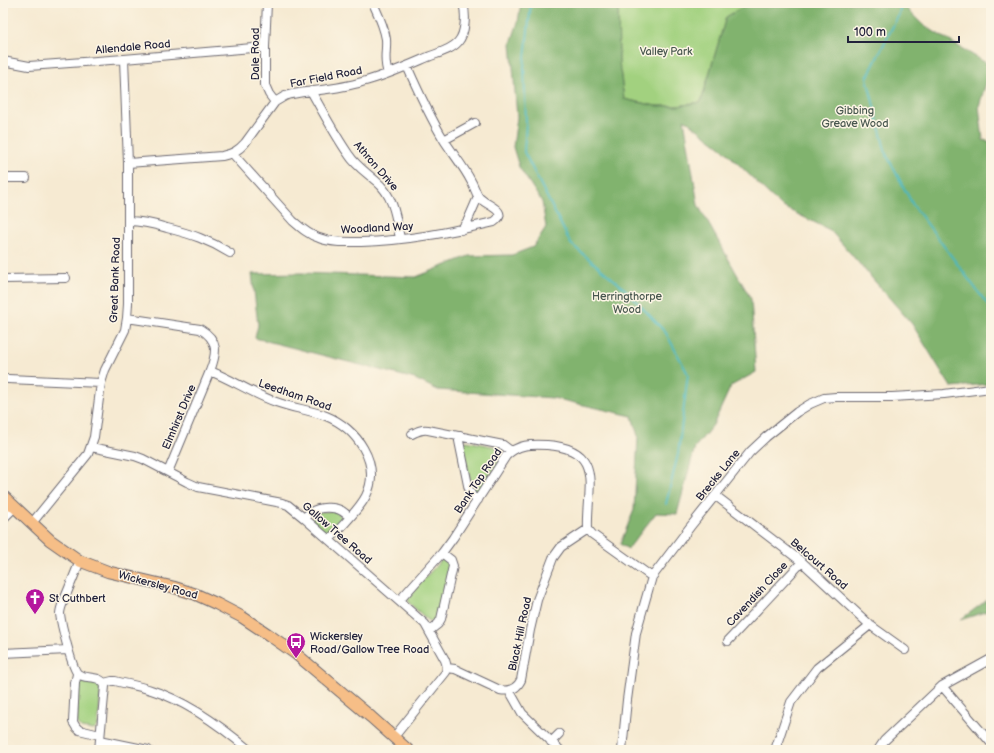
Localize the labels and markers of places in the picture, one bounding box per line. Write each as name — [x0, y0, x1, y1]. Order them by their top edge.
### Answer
church icon: St Cuthbert — [24, 587, 46, 615]
place label: St Cuthbert — [49, 592, 106, 605]
place label: Wickersley Road/Gallow Tree Road — [310, 630, 429, 656]
bus stop icon: Wickersley Road/Gallow Tree Road — [285, 631, 307, 659]

